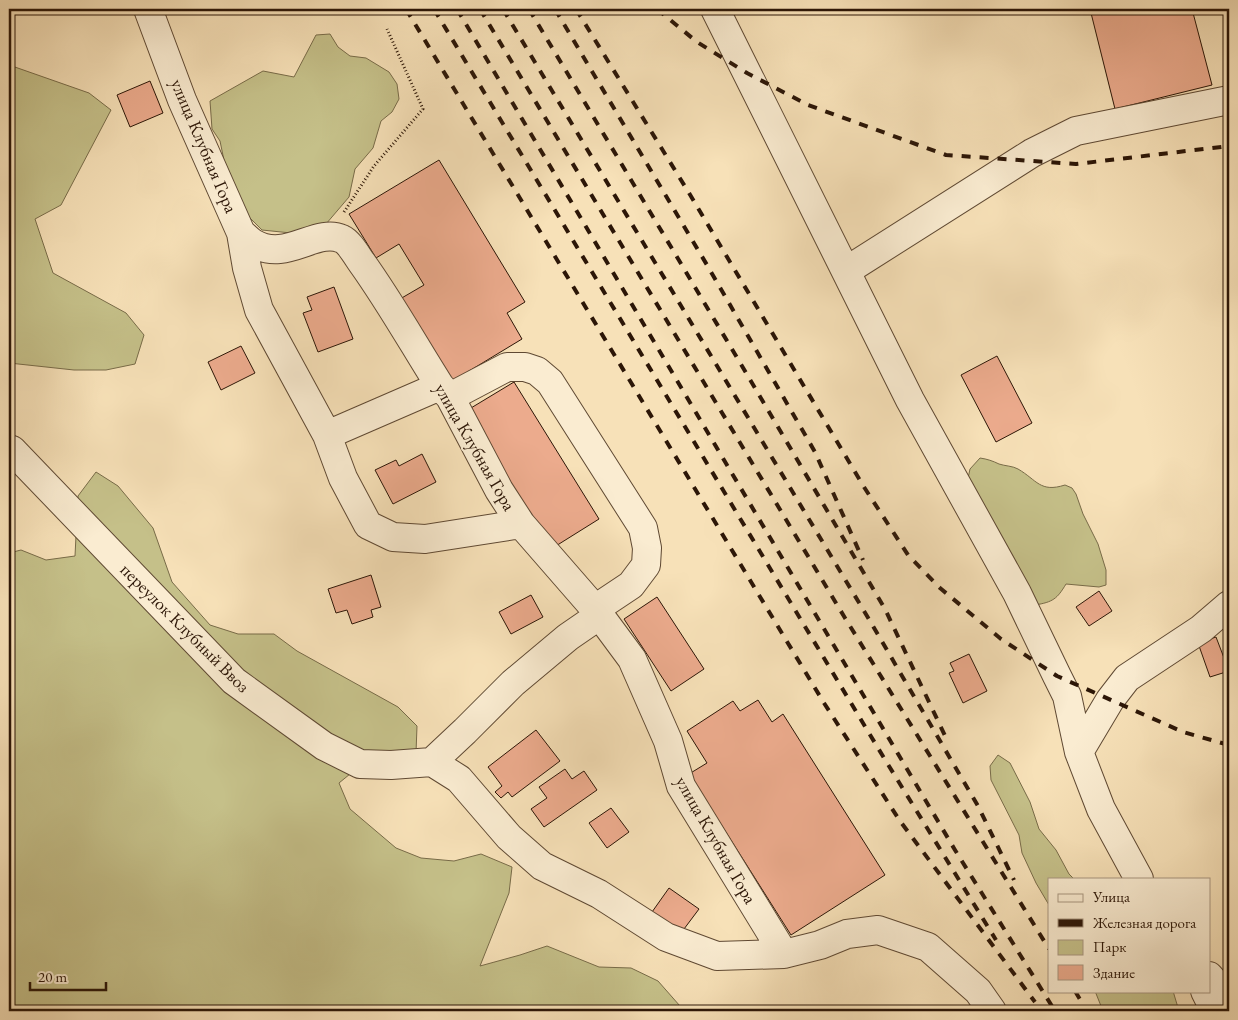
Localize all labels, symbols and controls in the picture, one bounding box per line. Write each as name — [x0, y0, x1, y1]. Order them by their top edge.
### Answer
street label: улица Клубная Гора — [166, 75, 243, 217]
street label: улица Клубная Гора — [430, 379, 522, 515]
street label: переулок Клубный Ввоз — [116, 558, 255, 697]
street label: улица Клубная Гора — [671, 772, 763, 908]
legend — [1048, 878, 1210, 992]
text: Улица — [1092, 887, 1130, 906]
text: Железная дорога — [1092, 913, 1196, 932]
text: Парк — [1093, 937, 1126, 956]
scale bar — [30, 960, 106, 992]
text: Здание — [1093, 963, 1135, 982]
text: 20 m — [38, 967, 67, 986]

